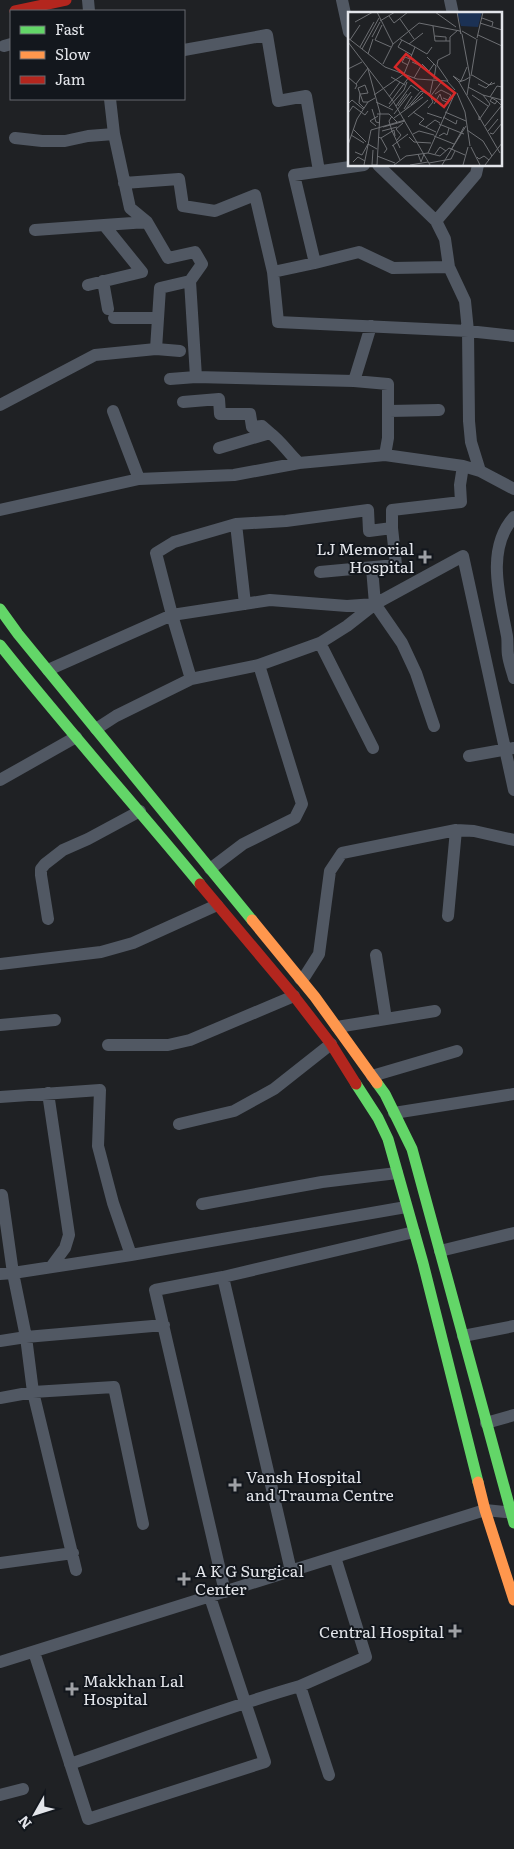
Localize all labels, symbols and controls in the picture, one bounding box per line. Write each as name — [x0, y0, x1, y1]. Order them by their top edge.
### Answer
legend — [10, 10, 185, 100]
inset map — [348, 12, 502, 166]
text: Fast — [55, 17, 84, 40]
text: Slow — [55, 42, 90, 65]
text: Jam — [55, 67, 86, 90]
place label: LJ Memorial Hospital — [316, 536, 414, 578]
marker: LJ Memorial Hospital — [418, 550, 432, 564]
place label: Vansh Hospital and Trauma Centre — [246, 1464, 394, 1506]
marker: Vansh Hospital and Trauma Centre — [228, 1478, 242, 1492]
place label: A K G Surgical Center — [195, 1558, 304, 1600]
marker: A K G Surgical Center — [177, 1572, 191, 1586]
place label: Central Hospital — [319, 1619, 444, 1643]
marker: Central Hospital — [448, 1624, 462, 1638]
place label: Makkhan Lal Hospital — [83, 1668, 184, 1710]
marker: Makkhan Lal Hospital — [65, 1682, 79, 1696]
north arrow — [10, 1789, 60, 1839]
text: N — [12, 1812, 36, 1834]

